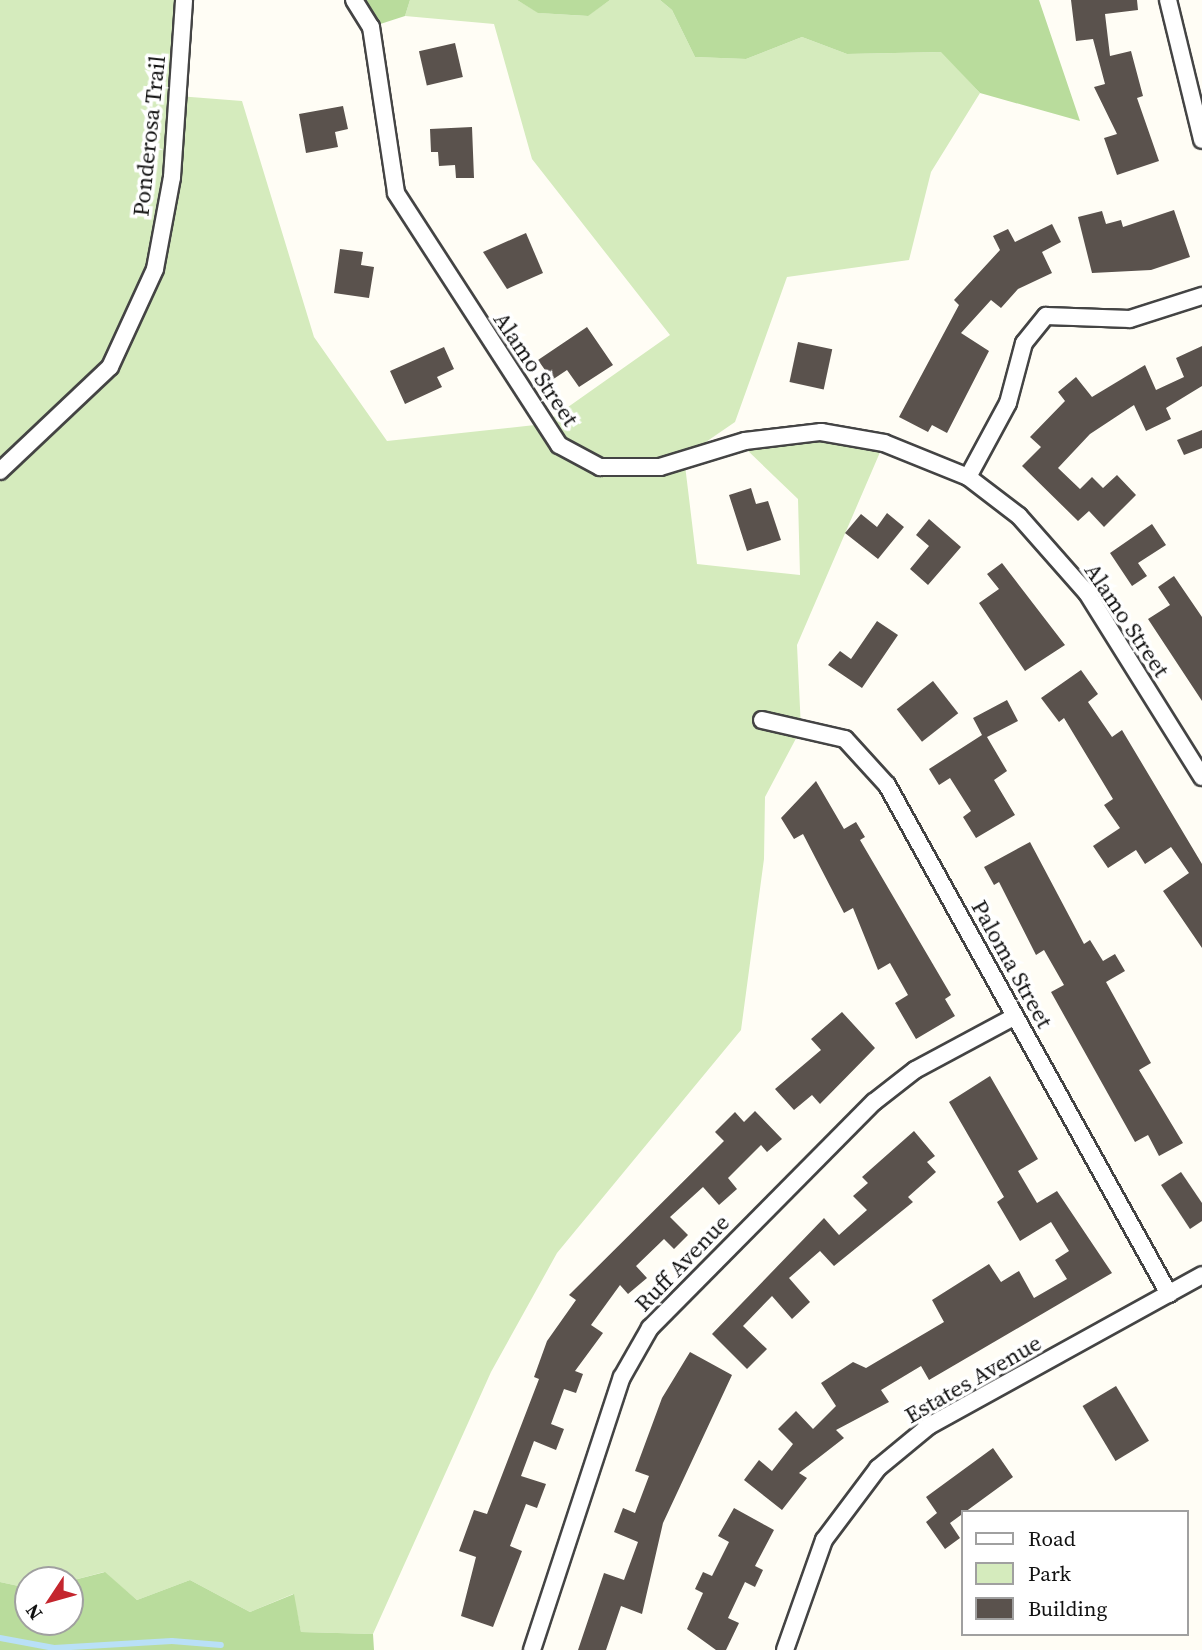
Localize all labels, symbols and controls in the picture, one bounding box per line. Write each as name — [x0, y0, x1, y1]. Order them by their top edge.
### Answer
street label: Ponderosa Trail — [127, 54, 171, 218]
street label: Alamo Street — [488, 307, 584, 431]
street label: Alamo Street — [1079, 558, 1175, 682]
street label: Paloma Street — [966, 895, 1058, 1033]
street label: Ruff Avenue — [629, 1209, 735, 1317]
street label: Estates Avenue — [900, 1329, 1046, 1429]
legend — [960, 1510, 1188, 1636]
text: Road — [1028, 1524, 1076, 1553]
text: Park — [1028, 1559, 1071, 1588]
north arrow — [14, 1566, 84, 1636]
text: Building — [1028, 1594, 1107, 1623]
text: N — [19, 1599, 48, 1625]

